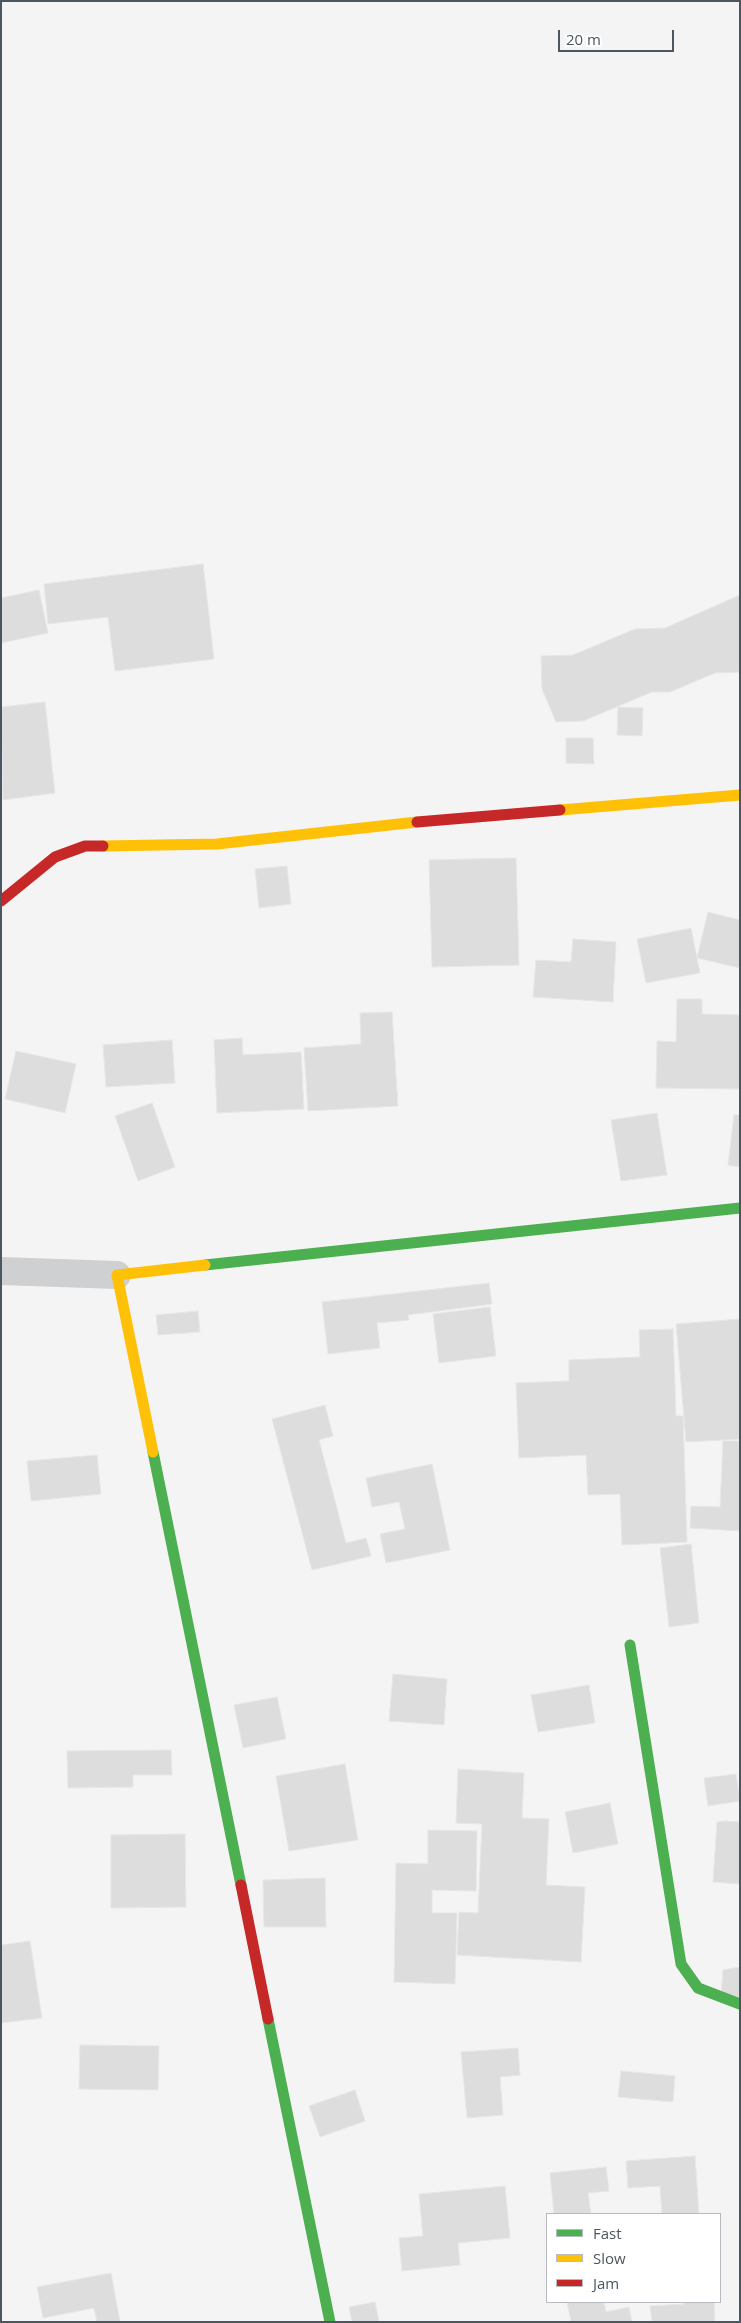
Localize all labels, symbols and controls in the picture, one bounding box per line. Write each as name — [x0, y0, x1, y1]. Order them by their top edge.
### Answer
scale bar — [561, 20, 677, 52]
text: 20 m — [566, 29, 601, 49]
legend — [546, 2213, 721, 2303]
text: Fast — [593, 2223, 622, 2243]
text: Slow — [593, 2248, 626, 2268]
text: Jam — [593, 2273, 619, 2293]

